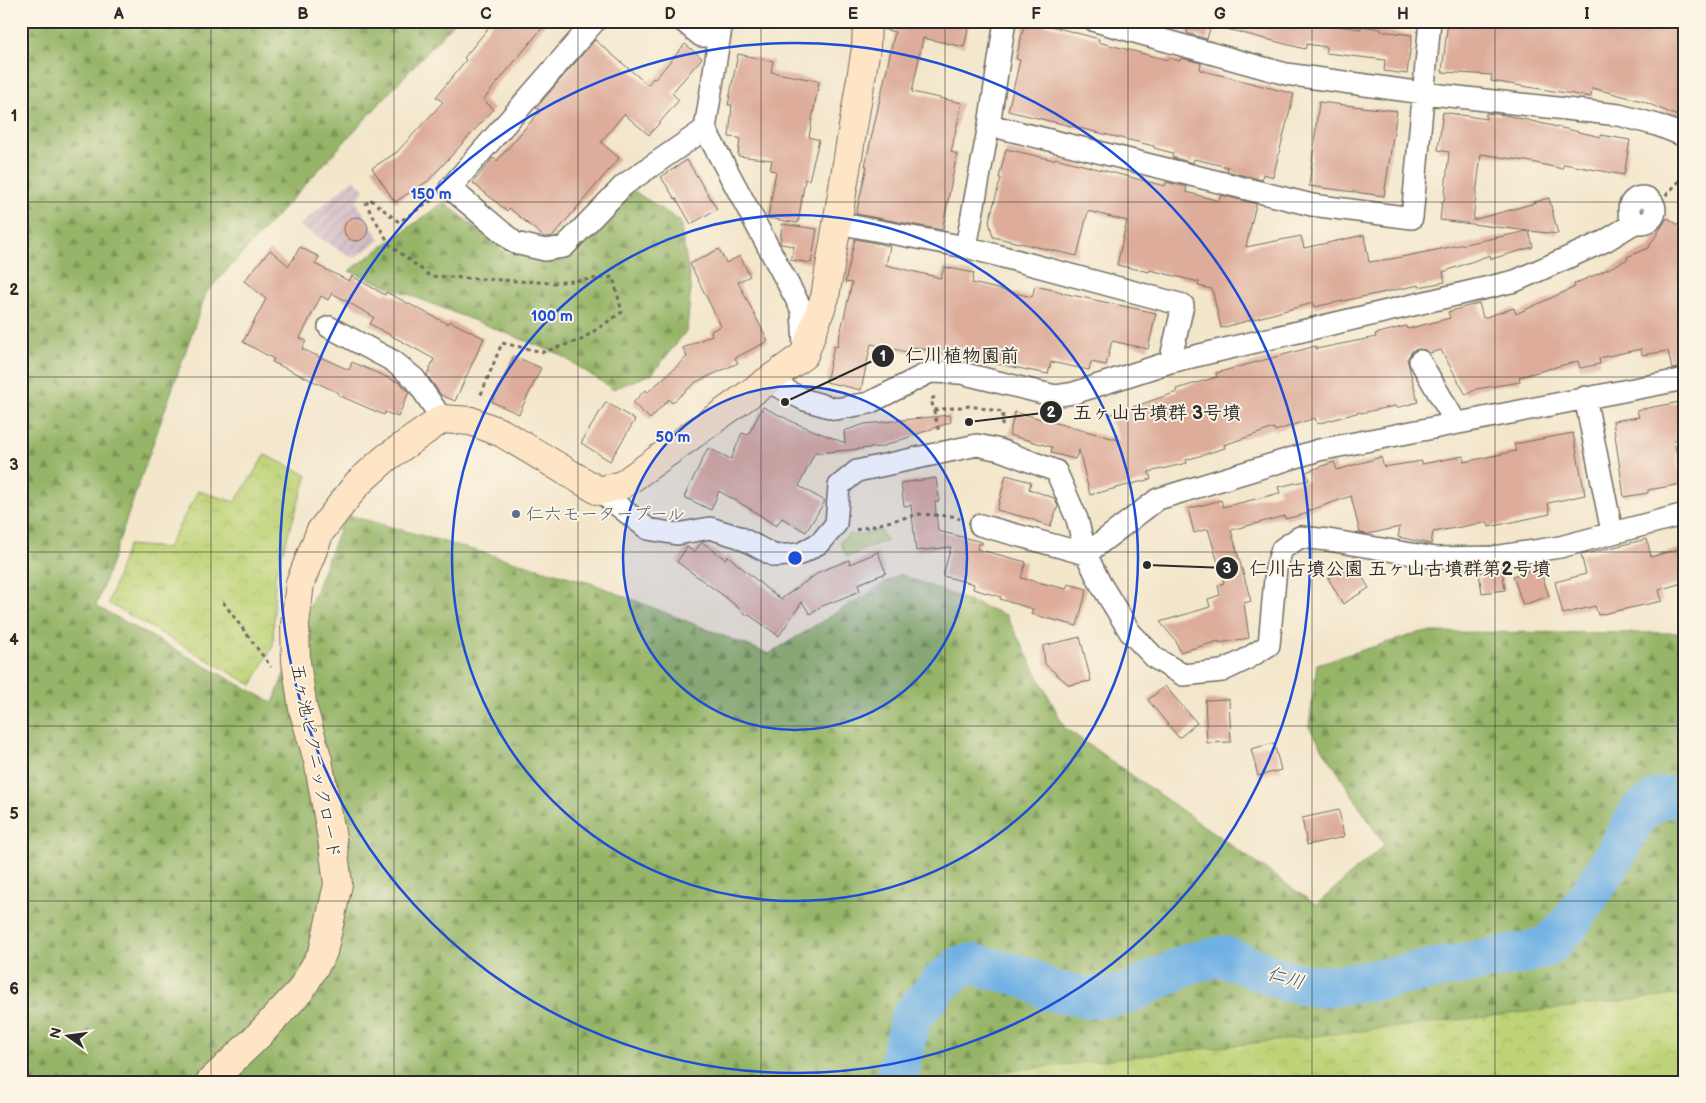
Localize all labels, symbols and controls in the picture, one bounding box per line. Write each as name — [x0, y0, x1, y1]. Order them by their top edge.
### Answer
text: A — [113, 5, 124, 24]
text: B — [297, 5, 309, 24]
text: C — [480, 5, 492, 24]
text: D — [664, 5, 676, 24]
text: E — [848, 5, 858, 24]
text: F — [1031, 5, 1041, 24]
text: G — [1214, 5, 1226, 24]
text: H — [1397, 5, 1409, 24]
text: I — [1584, 5, 1590, 24]
text: 1 — [11, 107, 17, 126]
text: 150 m — [410, 185, 452, 204]
text: 2 — [9, 281, 19, 300]
text: 100 m — [531, 307, 573, 326]
callout: 仁川植物園前 — [870, 339, 1029, 373]
text: 仁川植物園前 — [905, 345, 1019, 368]
text: 1 — [880, 347, 886, 366]
callout: 五ヶ山古墳群 3号墳 — [1038, 395, 1251, 429]
text: 五ヶ山古墳群 3号墳 — [1073, 402, 1241, 425]
text: 2 — [1047, 403, 1056, 422]
text: 50 m — [656, 428, 691, 447]
text: 3 — [9, 456, 19, 475]
place label: 仁六モータープール — [526, 504, 685, 525]
marker: 仁六モータープール — [510, 508, 522, 520]
centre of rings — [786, 549, 804, 567]
callout: 仁川古墳公園 五ヶ山古墳群第2号墳 — [1215, 551, 1561, 585]
text: 仁川古墳公園 五ヶ山古墳群第2号墳 — [1249, 558, 1551, 581]
text: 3 — [1223, 559, 1232, 578]
text: 4 — [9, 631, 19, 650]
street label: 五ヶ池ピクニックロード — [286, 662, 345, 860]
text: 5 — [9, 805, 19, 824]
water label: 仁川 — [1264, 962, 1307, 995]
text: 6 — [9, 980, 19, 999]
north arrow — [42, 1010, 92, 1060]
text: N — [46, 1026, 65, 1040]

